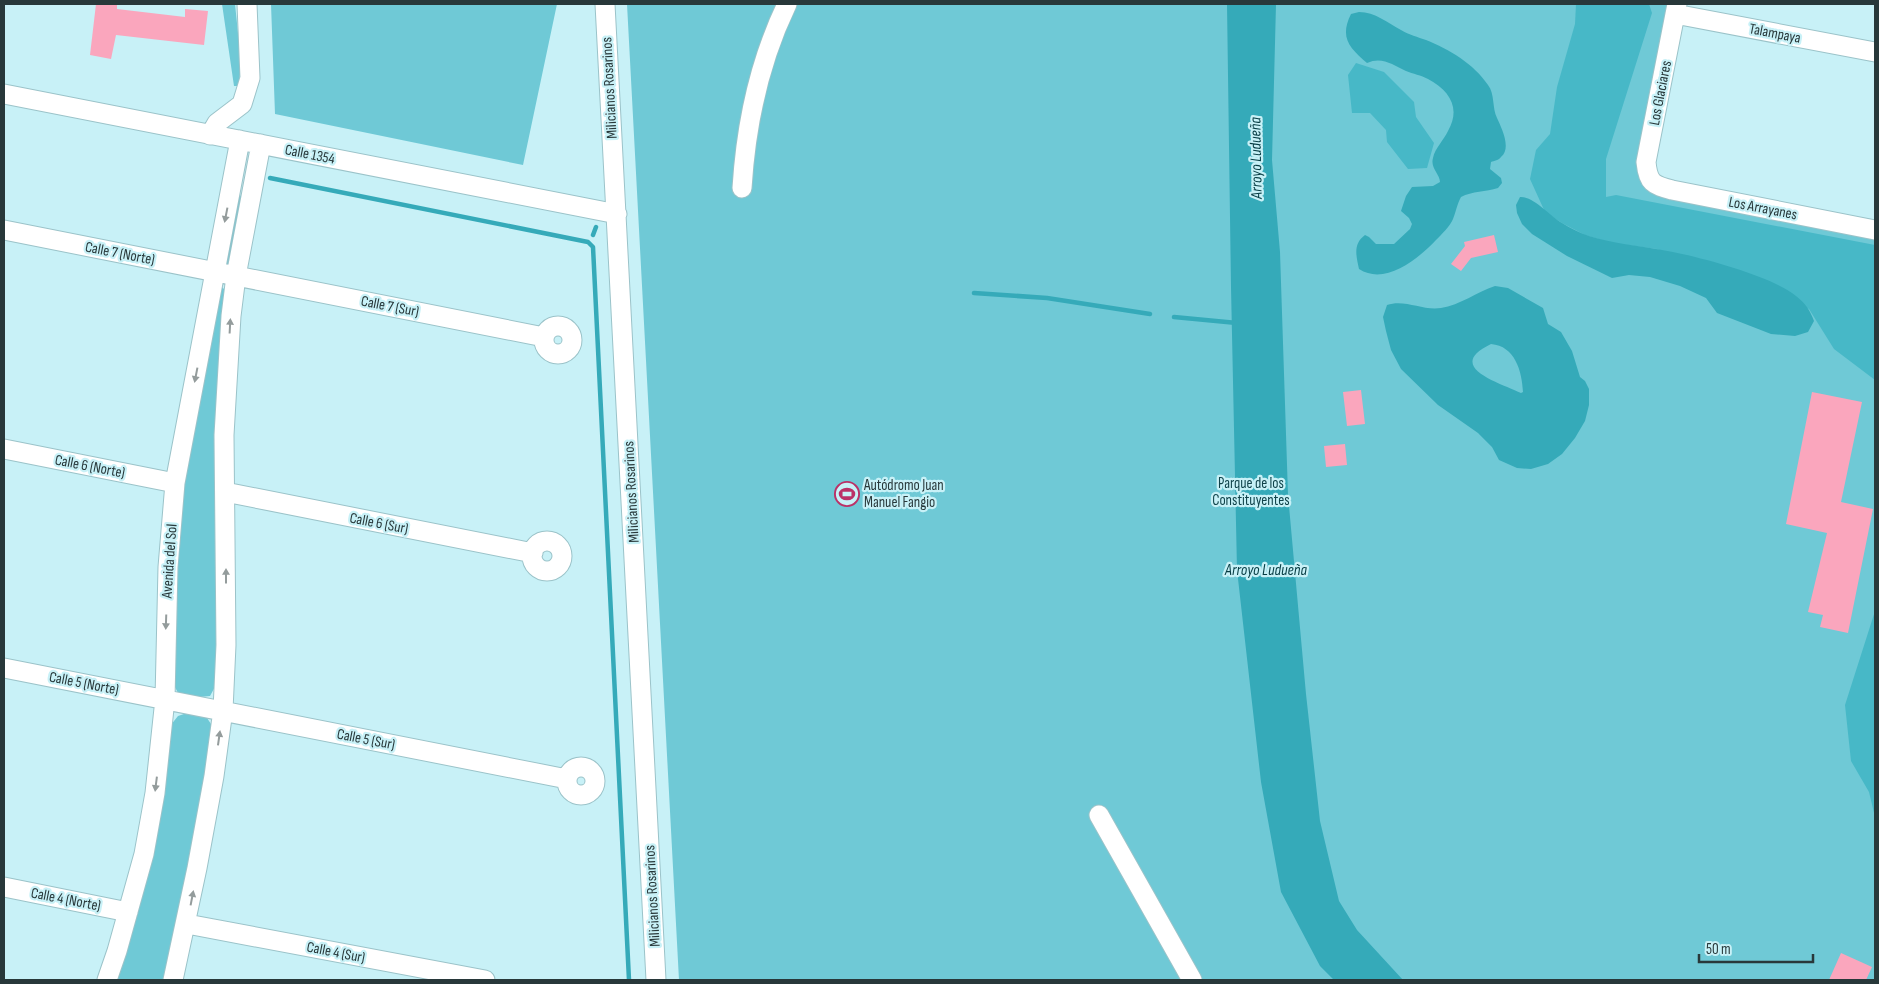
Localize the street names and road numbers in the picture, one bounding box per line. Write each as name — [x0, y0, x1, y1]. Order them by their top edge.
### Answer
street label: Talampaya — [1747, 19, 1803, 48]
street label: Milicianos Rosarinos — [597, 37, 622, 139]
street label: Los Glaciares — [1645, 59, 1676, 127]
street label: Calle 1354 — [283, 140, 337, 169]
street label: Los Arrayanes — [1727, 193, 1799, 224]
street label: Calle 7 (Norte) — [83, 237, 156, 270]
street label: Calle 7 (Sur) — [359, 292, 421, 321]
street label: Milicianos Rosarinos — [619, 441, 644, 543]
street label: Calle 6 (Norte) — [53, 450, 127, 483]
street label: Calle 6 (Sur) — [348, 509, 410, 538]
street label: Avenida del Sol — [157, 523, 182, 600]
street label: Calle 5 (Norte) — [47, 667, 120, 700]
street label: Calle 5 (Sur) — [335, 725, 397, 754]
street label: Milicianos Rosarinos — [640, 845, 665, 947]
street label: Calle 4 (Norte) — [29, 883, 102, 916]
street label: Calle 4 (Sur) — [305, 938, 367, 967]

